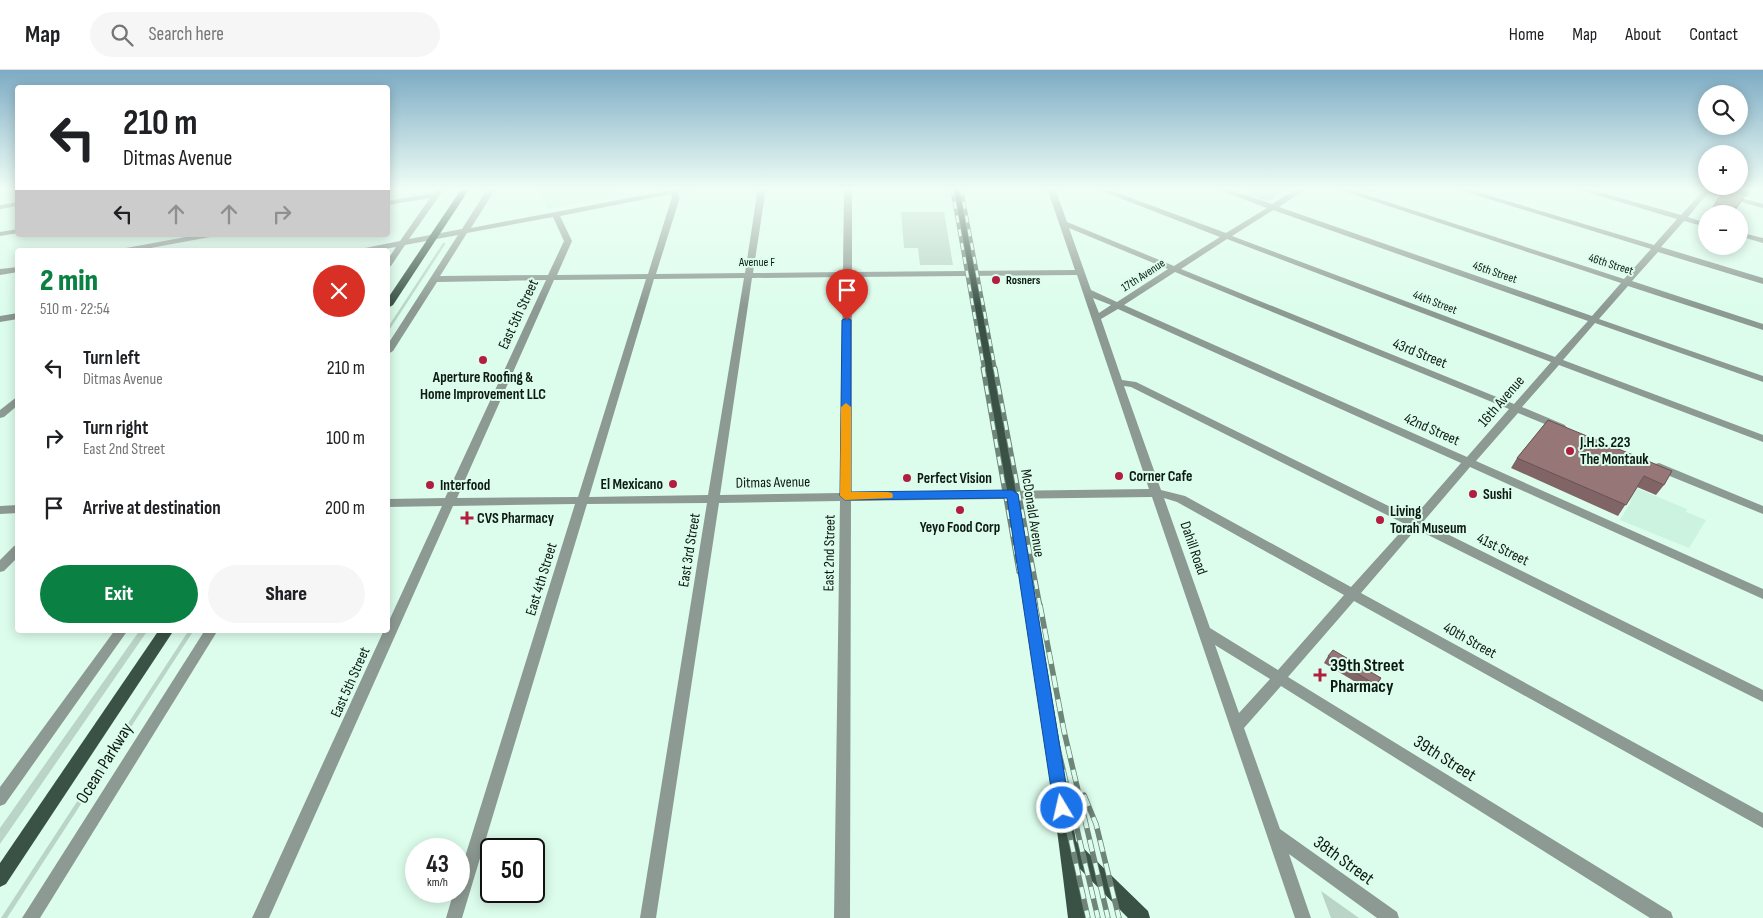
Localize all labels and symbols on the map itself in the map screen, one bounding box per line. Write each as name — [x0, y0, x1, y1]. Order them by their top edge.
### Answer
street label: 46th Street — [1587, 250, 1636, 279]
street label: Avenue F — [738, 255, 775, 270]
street label: 17th Avenue — [1119, 256, 1168, 295]
street label: 45th Street — [1471, 258, 1519, 287]
pin — [826, 269, 868, 320]
place label: Rosners — [1006, 273, 1041, 288]
marker: Rosners — [990, 274, 1002, 286]
street label: East 5th Street — [494, 276, 543, 352]
street label: 44th Street — [1411, 287, 1459, 318]
street label: 43rd Street — [1390, 334, 1450, 373]
marker: Aperture Roofing & Home Improvement LLC — [477, 354, 489, 366]
place label: Aperture Roofing & Home Improvement LLC — [420, 368, 546, 404]
street label: 16th Avenue — [1474, 372, 1529, 431]
street label: 42nd Street — [1401, 409, 1463, 450]
place label: J.H.S. 223 The Montauk — [1579, 433, 1649, 469]
marker: J.H.S. 223 The Montauk — [1564, 445, 1576, 457]
place label: Corner Cafe — [1129, 467, 1192, 486]
street label: McDonald Avenue — [1016, 468, 1049, 558]
place label: Perfect Vision — [917, 469, 992, 488]
marker: Corner Cafe — [1113, 470, 1125, 482]
street label: Ditmas Avenue — [736, 472, 810, 493]
marker: Perfect Vision — [901, 472, 913, 484]
place label: El Mexicano — [601, 475, 663, 494]
place label: Interfood — [440, 476, 490, 495]
marker: El Mexicano — [667, 478, 679, 490]
marker: Interfood — [424, 479, 436, 491]
place label: Sushi — [1483, 485, 1512, 504]
marker: Sushi — [1467, 488, 1479, 500]
place label: Living Torah Museum — [1390, 502, 1466, 538]
marker: Yeyo Food Corp — [954, 504, 966, 516]
place label: CVS Pharmacy — [477, 509, 555, 528]
street label: East 3rd Street — [674, 511, 705, 588]
marker: CVS Pharmacy — [461, 512, 473, 524]
street label: East 2nd Street — [819, 514, 840, 592]
marker: Living Torah Museum — [1374, 514, 1386, 526]
place label: Yeyo Food Corp — [920, 518, 1000, 537]
street label: Dahill Road — [1176, 519, 1211, 577]
street label: 41st Street — [1474, 529, 1532, 570]
street label: East 4th Street — [521, 540, 562, 618]
street label: 40th Street — [1440, 618, 1500, 663]
street label: East 5th Street — [327, 644, 375, 720]
place label: 39th Street Pharmacy — [1330, 655, 1404, 697]
marker: 39th Street Pharmacy — [1314, 669, 1326, 681]
street label: Ocean Parkway — [71, 719, 137, 807]
street label: 39th Street — [1410, 731, 1480, 786]
position arrow — [1035, 781, 1087, 833]
street label: 38th Street — [1309, 831, 1378, 890]
speed limit sign: 50 — [480, 838, 545, 903]

